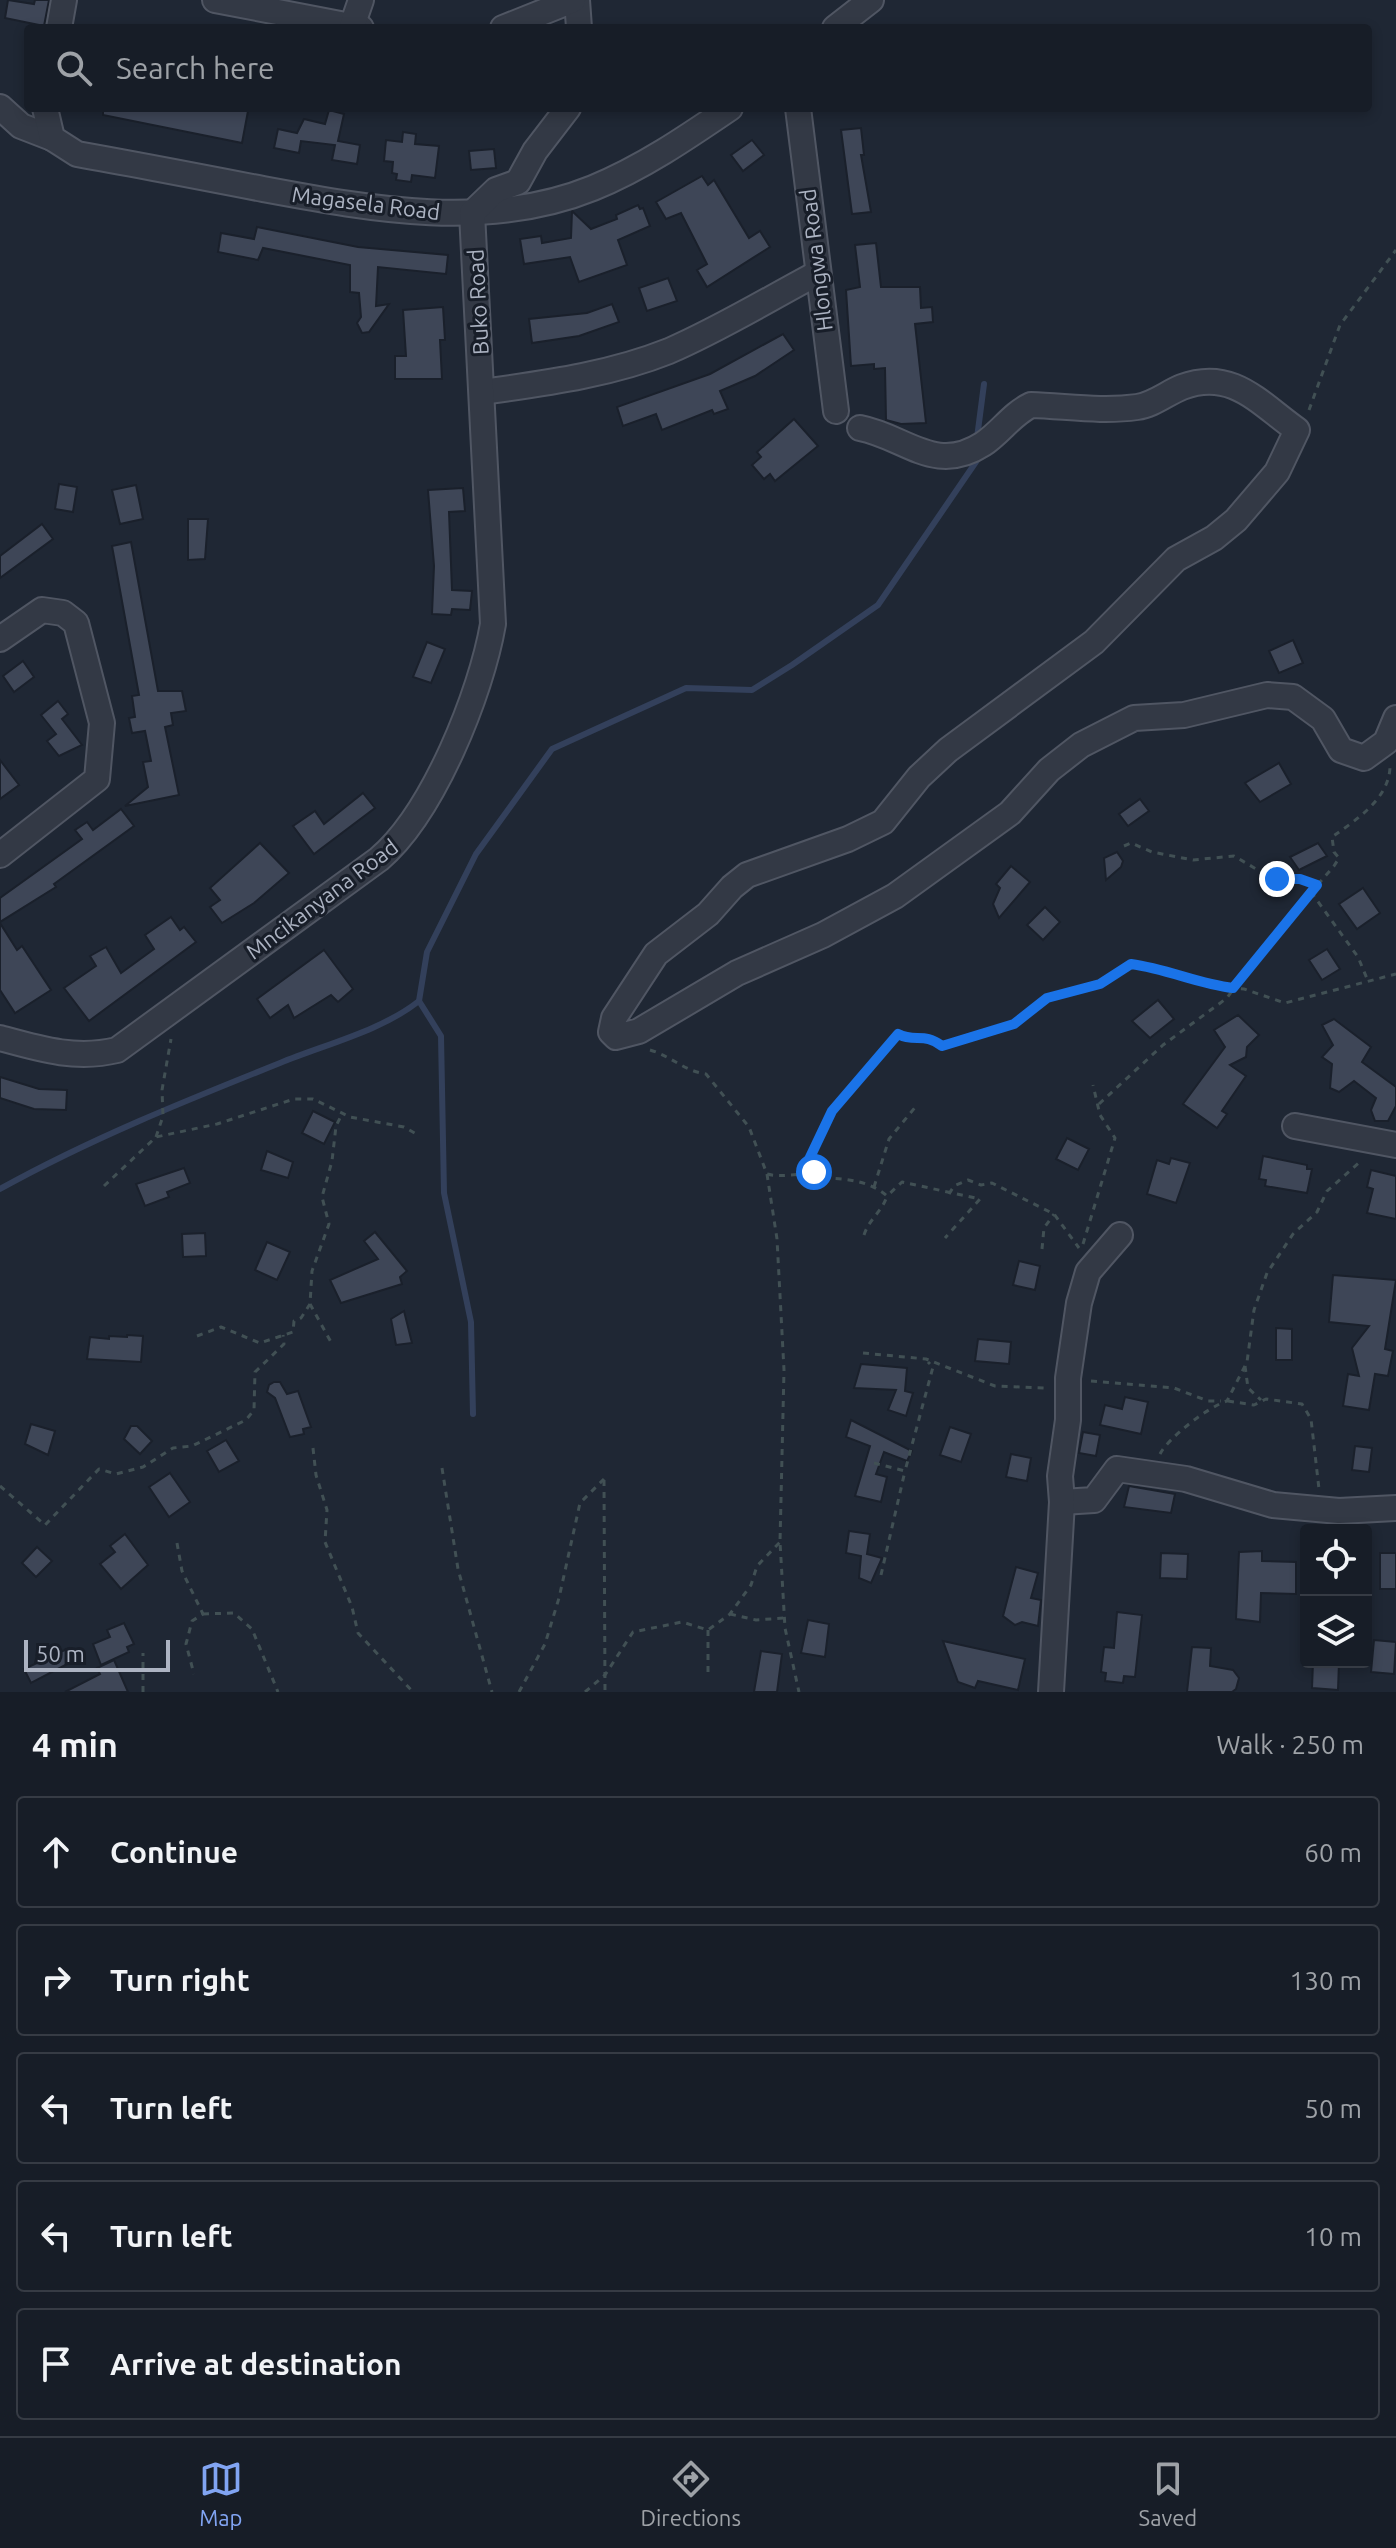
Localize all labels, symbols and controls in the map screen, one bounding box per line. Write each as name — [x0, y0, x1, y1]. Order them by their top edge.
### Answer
search box — [24, 24, 1372, 112]
icon: search — [52, 46, 96, 90]
text: Search here — [116, 51, 275, 85]
street label: Magasela Road — [291, 181, 442, 224]
street label: Hlongwa Road — [794, 187, 837, 333]
street label: Buko Road — [462, 249, 493, 356]
street label: Mncikanyana Road — [241, 833, 403, 964]
route end — [1259, 861, 1295, 897]
route start — [796, 1154, 832, 1190]
map controls — [1300, 1524, 1372, 1668]
button: locate — [1300, 1524, 1372, 1596]
button: layers — [1300, 1596, 1372, 1668]
scale bar — [24, 1636, 170, 1672]
text: 50 m — [36, 1641, 85, 1666]
text: 4 min — [32, 1725, 118, 1763]
text: Walk · 250 m — [1216, 1730, 1364, 1759]
icon: ahead — [34, 1830, 78, 1874]
text: Continue — [110, 1835, 238, 1869]
text: 60 m — [1304, 1838, 1362, 1867]
icon: right — [34, 1958, 78, 2002]
text: Turn right — [110, 1963, 250, 1997]
text: 130 m — [1290, 1966, 1362, 1995]
icon: left — [34, 2086, 78, 2130]
text: Turn left — [110, 2091, 232, 2125]
text: 50 m — [1304, 2094, 1362, 2123]
icon: left — [34, 2214, 78, 2258]
text: Turn left — [110, 2219, 232, 2253]
text: 10 m — [1304, 2222, 1362, 2251]
icon: arrive — [34, 2342, 78, 2386]
text: Arrive at destination — [110, 2347, 402, 2381]
tab: Map — [199, 2457, 243, 2530]
tab: Directions — [640, 2457, 741, 2530]
tab: Saved — [1139, 2457, 1197, 2530]

